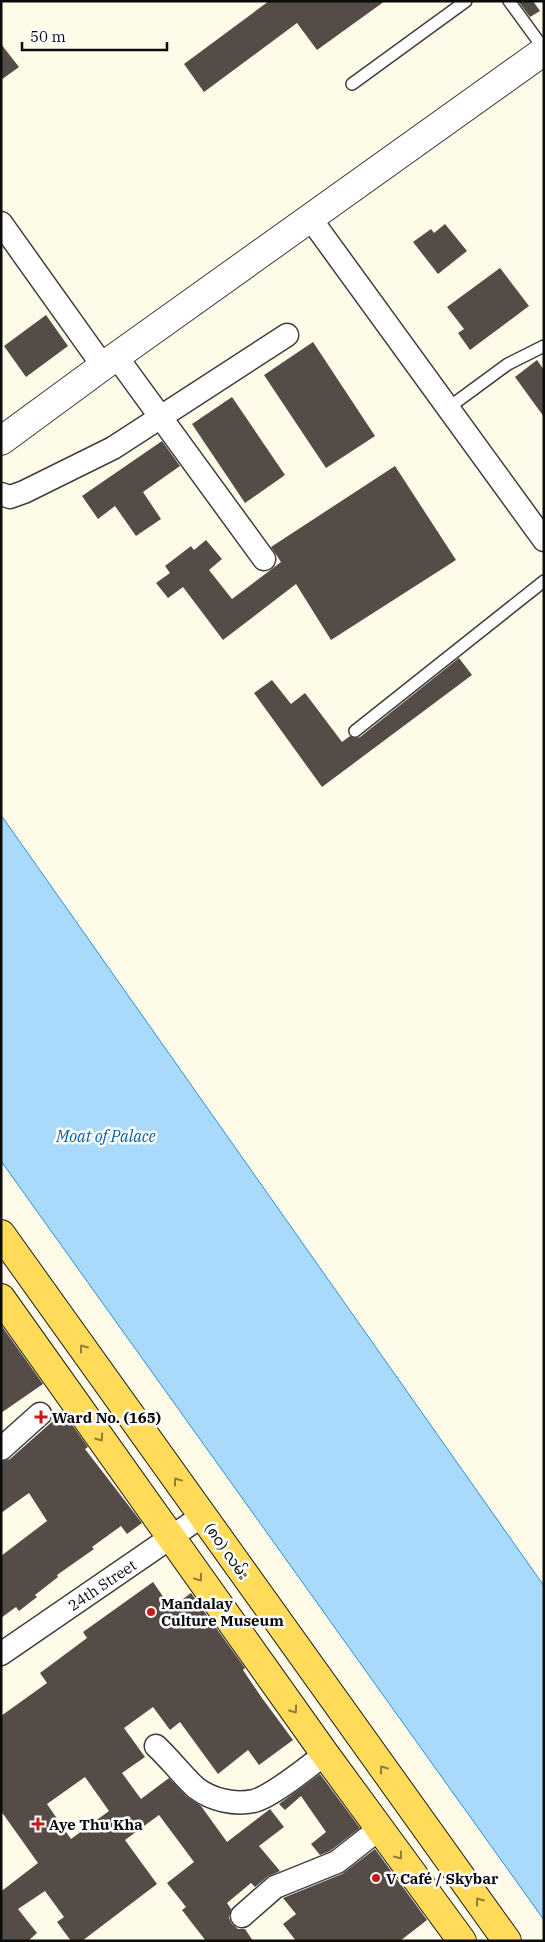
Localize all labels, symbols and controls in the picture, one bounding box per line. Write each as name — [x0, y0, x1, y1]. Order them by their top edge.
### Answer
scale bar — [22, 20, 168, 52]
text: 50 m — [30, 27, 66, 46]
water label: Moat of Palace — [55, 1126, 156, 1146]
one-way arrow — [80, 1344, 89, 1354]
place label: Ward No. (165) — [52, 1408, 161, 1427]
marker: Ward No. (165) — [34, 1410, 48, 1424]
one-way arrow — [94, 1432, 103, 1442]
one-way arrow — [174, 1477, 183, 1486]
street label: (၈၀) လမ်း — [201, 1519, 253, 1583]
street label: 24th Street — [64, 1555, 140, 1615]
one-way arrow — [193, 1572, 203, 1581]
place label: Mandalay Culture Museum — [161, 1594, 284, 1630]
marker: Mandalay Culture Museum — [145, 1606, 157, 1618]
one-way arrow — [288, 1704, 297, 1714]
one-way arrow — [380, 1766, 390, 1775]
place label: Aye Thu Kha — [49, 1815, 143, 1834]
marker: Aye Thu Kha — [31, 1817, 45, 1831]
one-way arrow — [393, 1850, 402, 1860]
place label: V Café / Skybar — [386, 1869, 499, 1888]
marker: V Café / Skybar — [370, 1872, 382, 1884]
one-way arrow — [476, 1897, 485, 1907]

